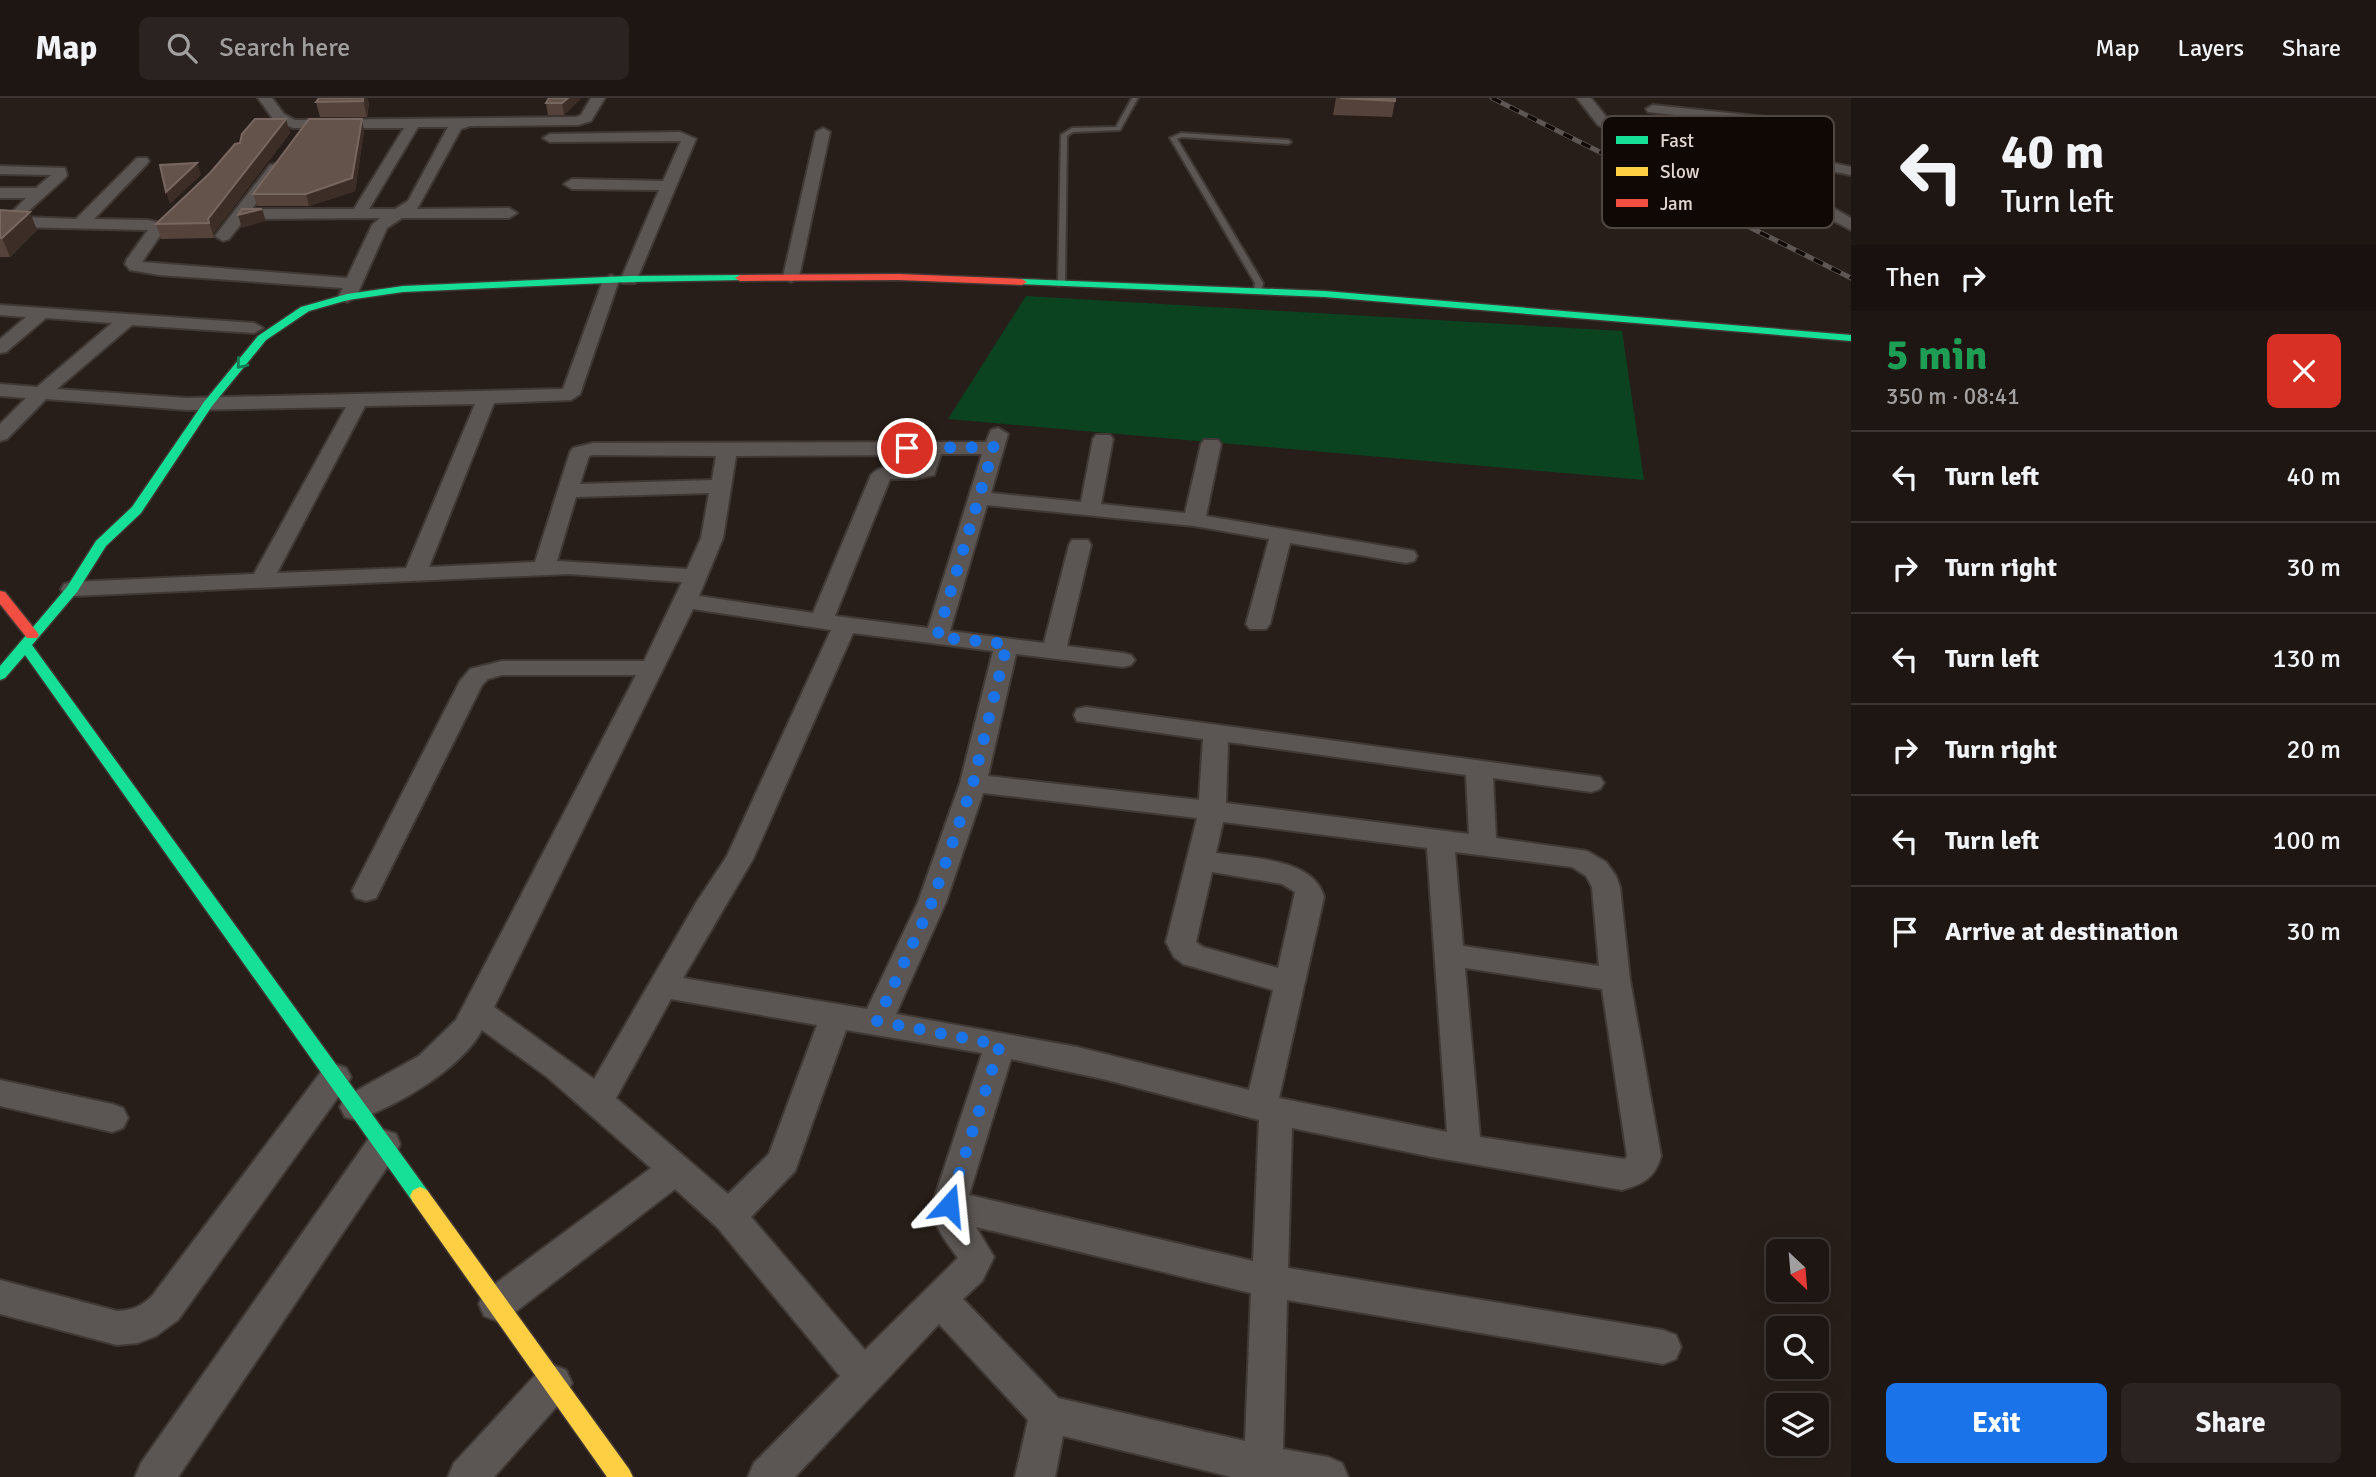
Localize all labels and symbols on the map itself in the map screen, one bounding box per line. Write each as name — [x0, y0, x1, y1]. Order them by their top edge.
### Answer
legend — [1602, 116, 1834, 228]
text: Fast — [1660, 129, 1694, 153]
text: Slow — [1660, 160, 1700, 184]
text: Jam — [1660, 192, 1693, 216]
one-way arrow — [237, 355, 249, 368]
pin — [877, 418, 937, 478]
position arrow — [912, 1168, 986, 1242]
north arrow — [1766, 1239, 1829, 1302]

